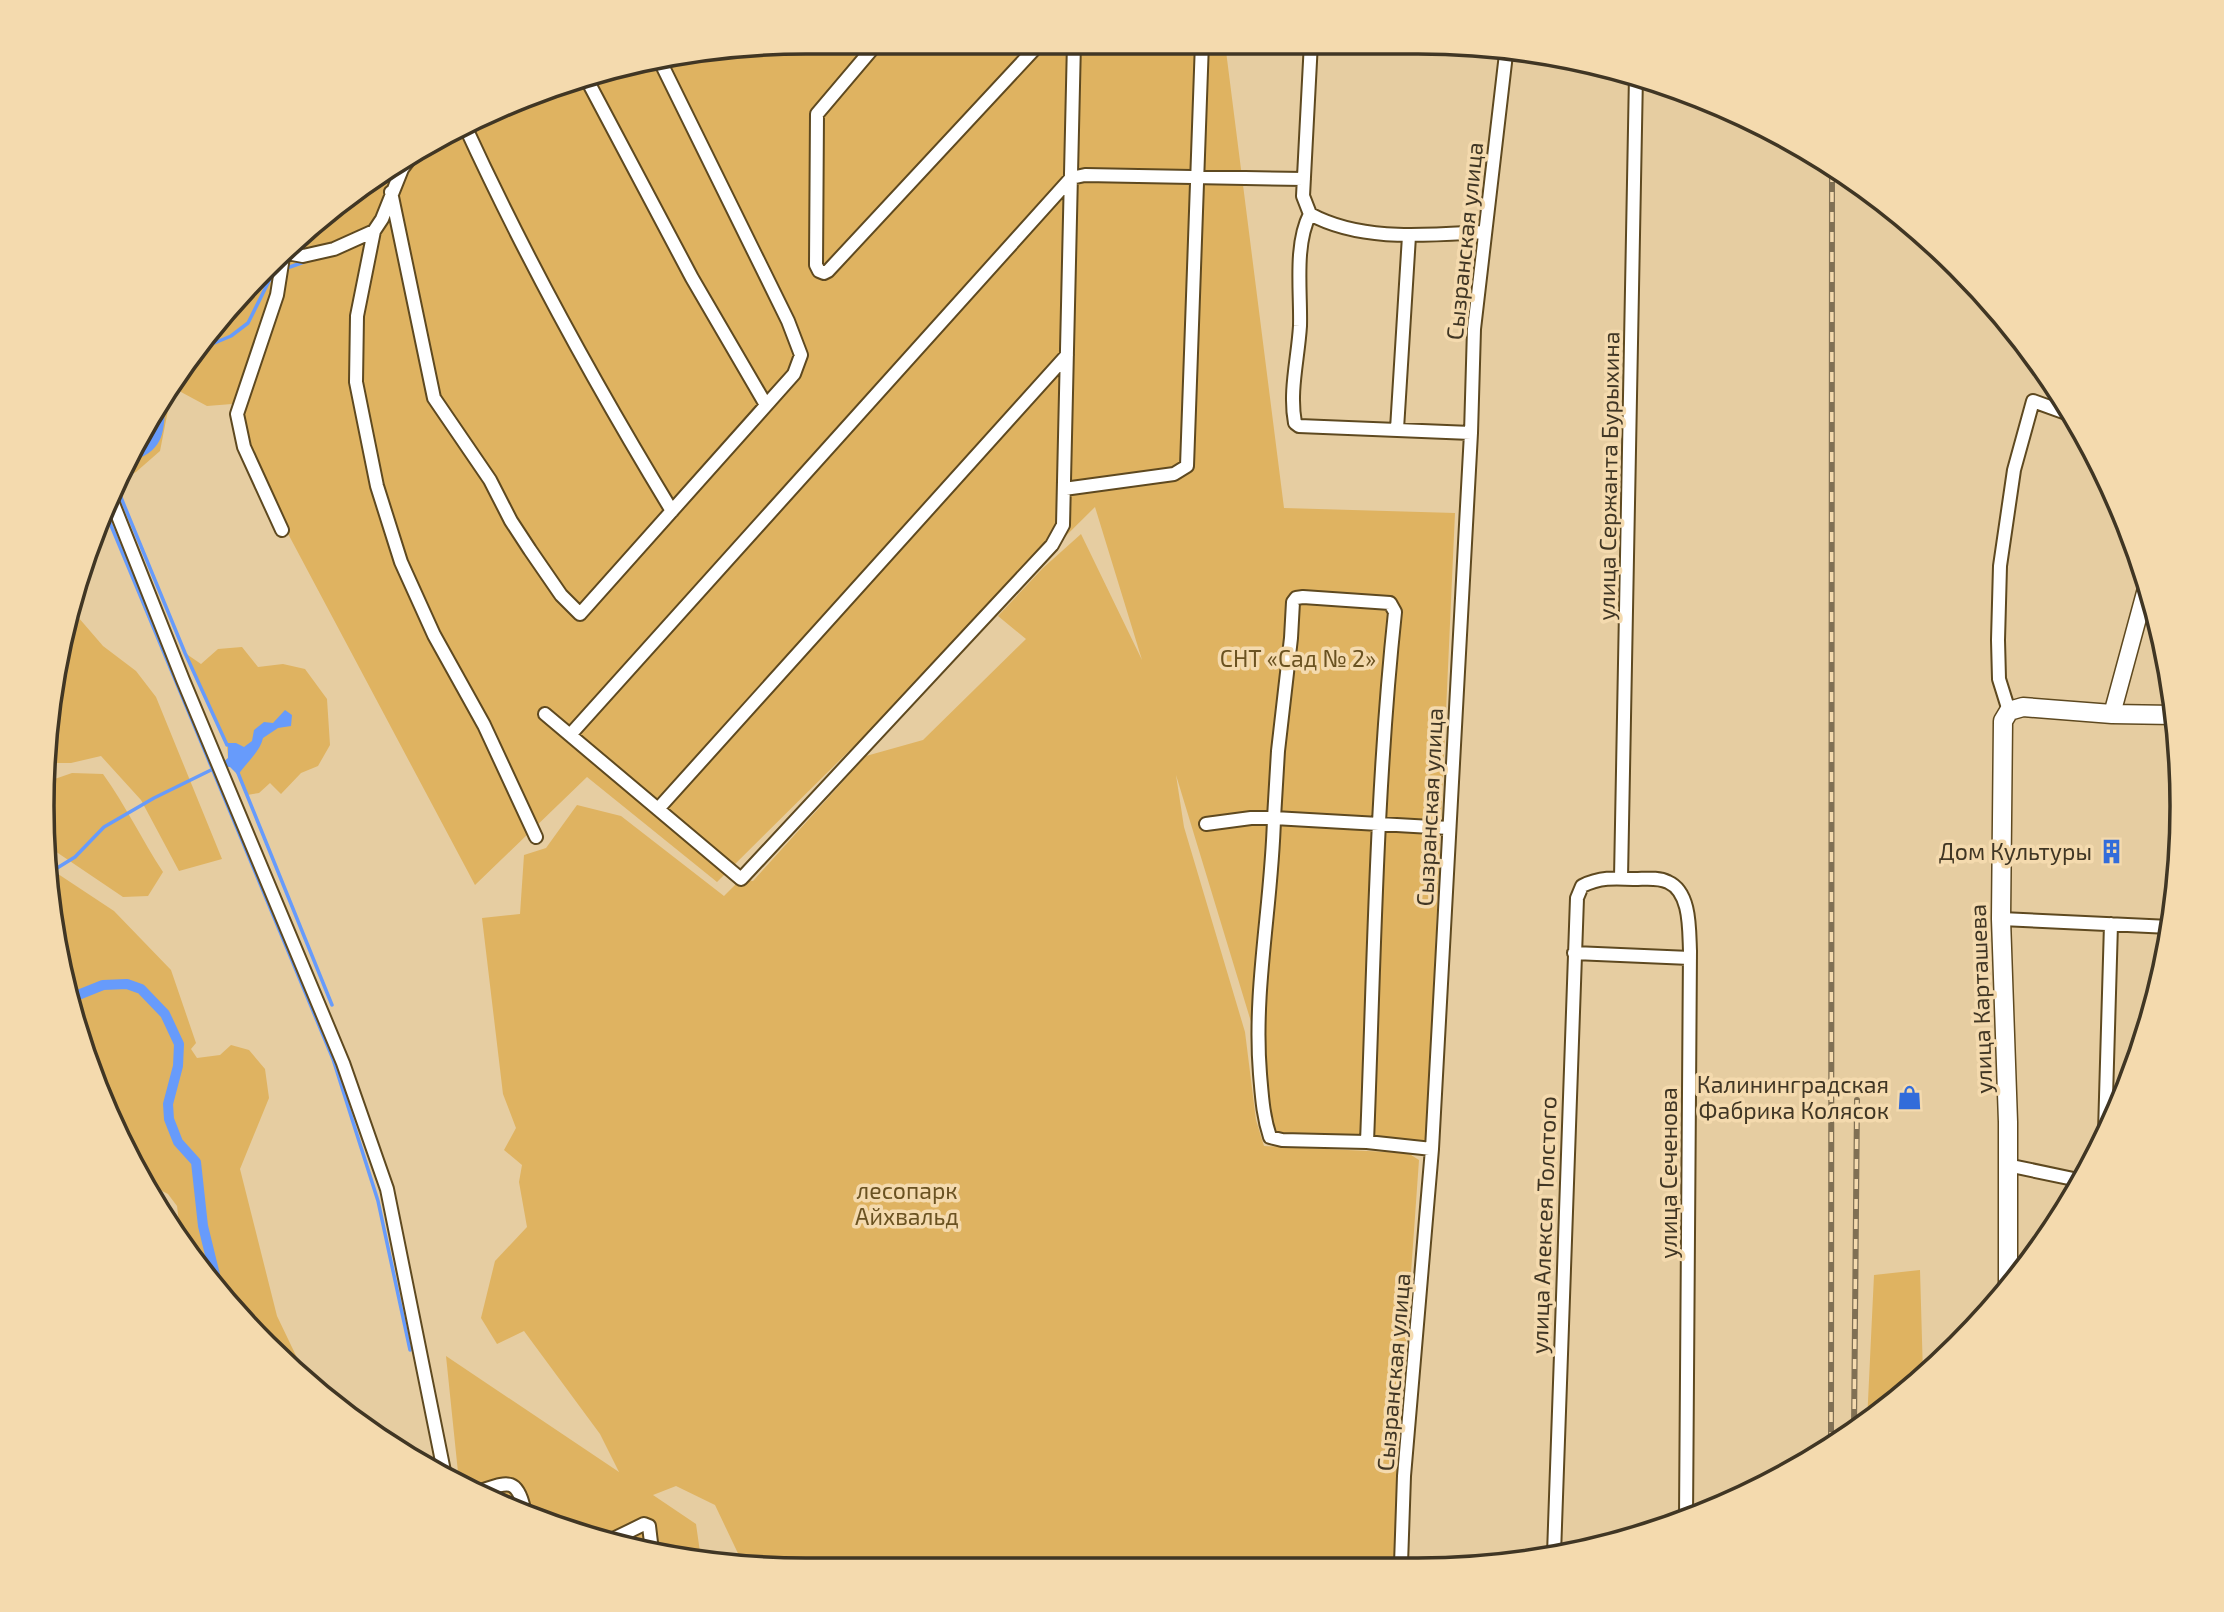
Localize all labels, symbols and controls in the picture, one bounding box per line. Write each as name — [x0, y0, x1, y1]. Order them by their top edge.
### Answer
street label: Сызранская улица — [1440, 141, 1489, 341]
street label: улица Сержанта Бурыхина — [1591, 331, 1626, 621]
park label: СНТ «Сад № 2» — [1220, 644, 1376, 672]
street label: Сызранская улица — [1410, 707, 1449, 907]
place label: Дом Культуры — [1939, 837, 2092, 866]
building icon: Дом Культуры — [2098, 837, 2126, 865]
street label: улица Карташева — [1963, 904, 1998, 1094]
place label: Калининградская Фабрика Колясок — [1697, 1070, 1889, 1124]
shop icon: Калининградская Фабрика Колясок — [1895, 1083, 1923, 1111]
street label: улица Сеченова — [1654, 1087, 1683, 1259]
street label: улица Алексея Толстого — [1525, 1095, 1562, 1355]
park label: лесопарк Айхвальд — [855, 1176, 959, 1230]
street label: Сызранская улица — [1370, 1272, 1417, 1472]

